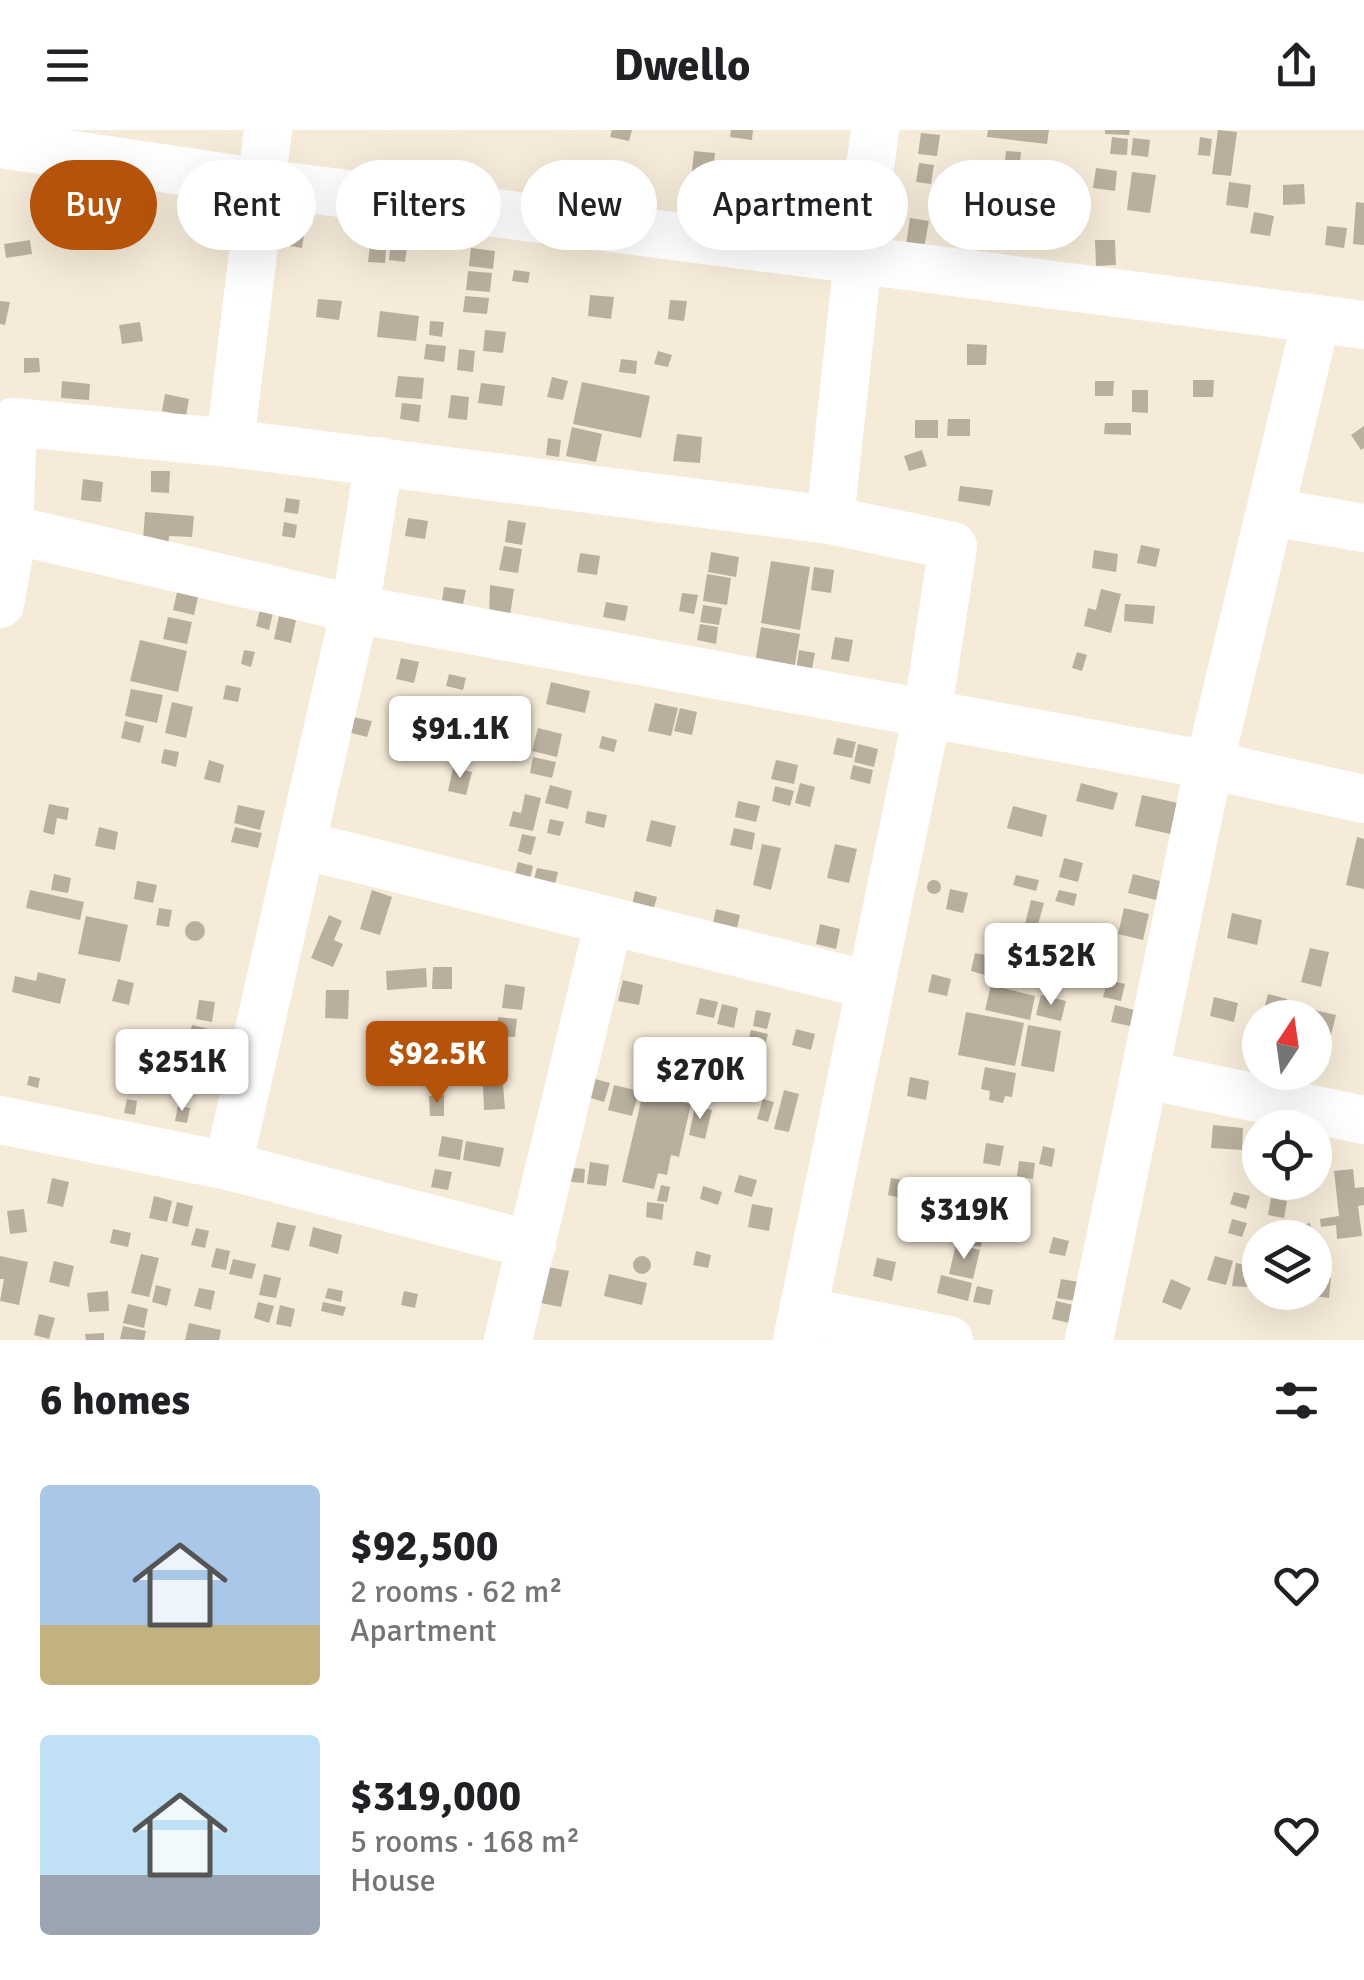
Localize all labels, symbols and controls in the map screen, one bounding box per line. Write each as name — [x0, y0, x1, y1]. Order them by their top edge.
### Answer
icon: menu — [40, 38, 95, 93]
text: Dwello — [614, 38, 750, 93]
icon: share — [1269, 38, 1324, 93]
chip: Buy — [30, 160, 157, 250]
chip: Rent — [177, 160, 316, 250]
chip: Filters — [336, 160, 501, 250]
chip: New — [521, 160, 657, 250]
chip: Apartment — [677, 160, 908, 250]
chip: House — [928, 160, 1091, 250]
pin: $91.1K — [379, 696, 541, 781]
text: $91.1K — [411, 709, 509, 748]
pin: $152K — [981, 923, 1121, 1008]
text: $152K — [1007, 936, 1095, 975]
north arrow — [1242, 1000, 1332, 1090]
map controls — [1242, 1000, 1332, 1310]
pin: $92.5K — [356, 1021, 518, 1106]
pin: $251K — [112, 1029, 252, 1114]
text: $92.5K — [388, 1034, 486, 1073]
pin: $270K — [630, 1037, 770, 1122]
text: $251K — [138, 1042, 226, 1081]
text: $270K — [656, 1050, 744, 1089]
button: locate — [1242, 1110, 1332, 1200]
pin: $319K — [894, 1177, 1034, 1262]
text: $319K — [920, 1190, 1008, 1229]
button: layers — [1242, 1220, 1332, 1310]
icon: filters — [1269, 1373, 1324, 1428]
text: 6 homes — [40, 1375, 190, 1426]
text: $92,500 — [350, 1521, 498, 1572]
icon: home — [120, 1525, 240, 1645]
icon: heart — [1269, 1558, 1324, 1613]
text: 2 rooms · 62 m² — [350, 1572, 563, 1611]
text: Apartment — [350, 1611, 497, 1650]
text: $319,000 — [350, 1771, 521, 1822]
icon: home — [120, 1775, 240, 1895]
icon: heart — [1269, 1808, 1324, 1863]
text: 5 rooms · 168 m² — [350, 1822, 580, 1861]
text: House — [350, 1861, 436, 1900]

